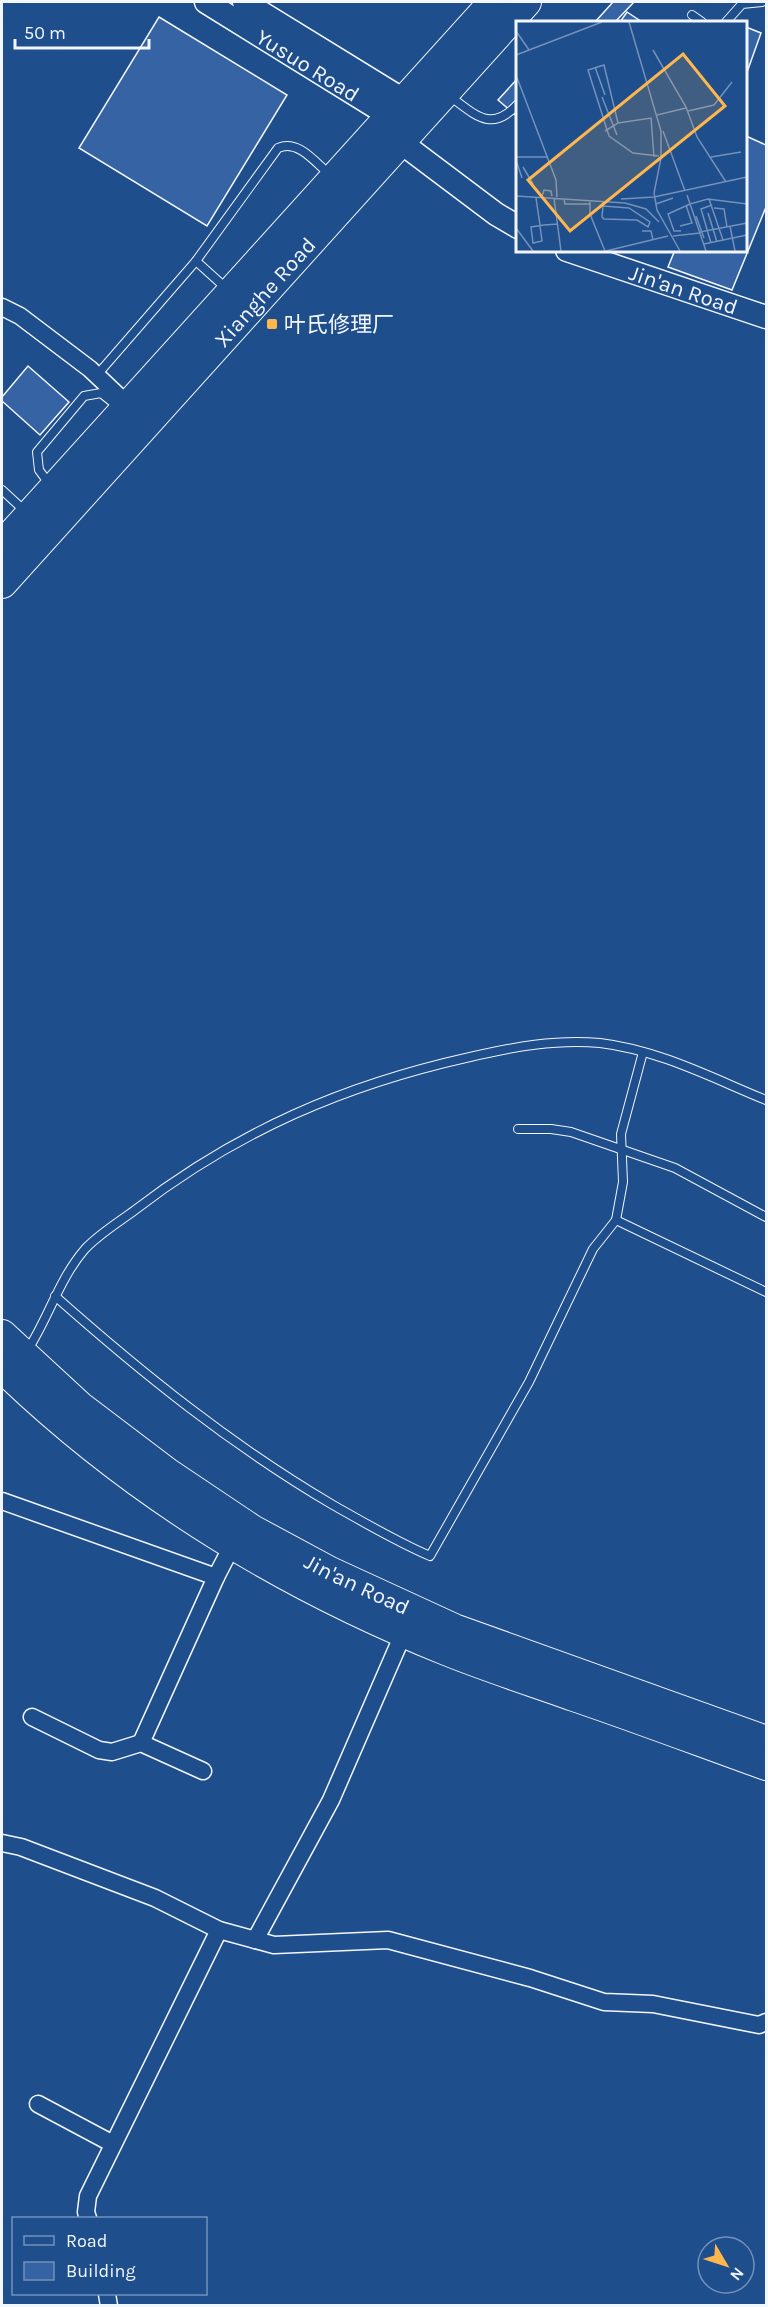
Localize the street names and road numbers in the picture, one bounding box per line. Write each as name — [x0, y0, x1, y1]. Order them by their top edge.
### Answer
street label: Yusuo Road — [251, 24, 364, 108]
street label: Xianghe Road — [209, 232, 321, 353]
street label: Jin'an Road — [626, 260, 741, 321]
street label: Jin'an Road — [300, 1549, 413, 1621]

